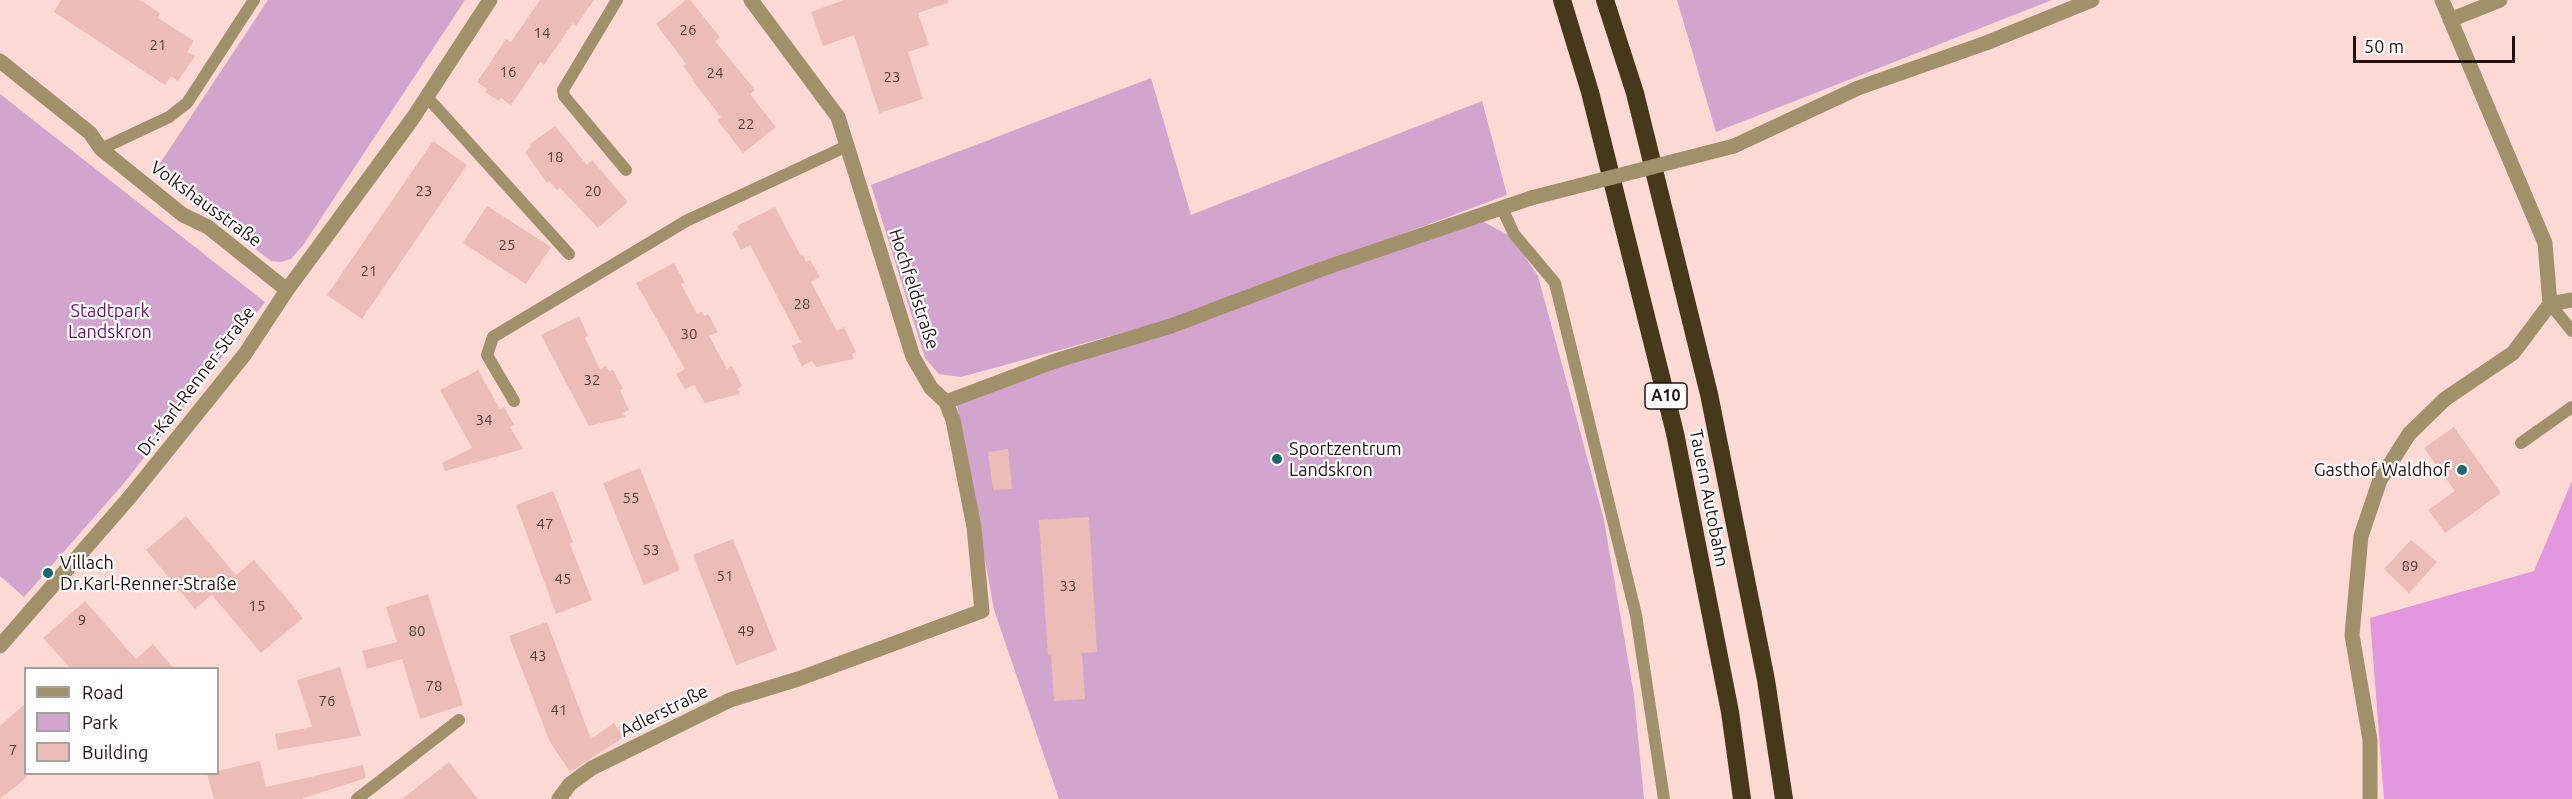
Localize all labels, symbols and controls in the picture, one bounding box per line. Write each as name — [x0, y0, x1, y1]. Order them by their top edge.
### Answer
house number: 26 — [680, 21, 696, 39]
house number: 14 — [534, 24, 550, 42]
scale bar — [2356, 24, 2518, 62]
house number: 21 — [150, 36, 166, 54]
text: 50 m — [2364, 36, 2404, 56]
house number: 16 — [500, 63, 516, 81]
house number: 24 — [707, 64, 723, 82]
house number: 23 — [884, 68, 900, 86]
house number: 22 — [738, 115, 754, 133]
house number: 18 — [547, 148, 563, 166]
street label: Volkshausstraße — [146, 156, 266, 252]
house number: 23 — [416, 182, 432, 200]
house number: 20 — [585, 182, 601, 200]
street label: Hochfeldstraße — [884, 226, 944, 352]
house number: 25 — [499, 236, 515, 254]
house number: 21 — [361, 262, 377, 280]
house number: 28 — [794, 295, 810, 313]
park label: Stadtpark Landskron — [68, 300, 152, 342]
street label: Dr.-Karl-Renner-Straße — [133, 302, 259, 460]
house number: 30 — [681, 325, 697, 343]
house number: 32 — [584, 371, 600, 389]
road number: A10 — [1645, 383, 1687, 409]
house number: 34 — [476, 411, 492, 429]
street label: Tauern Autobahn — [1685, 427, 1733, 569]
place label: Sportzentrum Landskron — [1289, 438, 1401, 480]
marker: Sportzentrum Landskron — [1270, 452, 1284, 466]
place label: Gasthof Waldhof — [2314, 459, 2450, 481]
marker: Gasthof Waldhof — [2455, 463, 2469, 477]
house number: 55 — [623, 489, 639, 507]
house number: 47 — [537, 515, 553, 533]
house number: 53 — [643, 541, 659, 559]
place label: Villach Dr.Karl-Renner-Straße — [60, 552, 237, 594]
house number: 89 — [2402, 557, 2418, 575]
marker: Villach Dr.Karl-Renner-Straße — [41, 566, 55, 580]
house number: 51 — [717, 567, 733, 585]
house number: 45 — [555, 570, 571, 588]
house number: 33 — [1060, 577, 1076, 595]
house number: 15 — [249, 597, 265, 615]
house number: 9 — [78, 611, 86, 629]
house number: 80 — [409, 622, 425, 640]
house number: 49 — [738, 622, 754, 640]
house number: 43 — [530, 647, 546, 665]
legend — [24, 667, 219, 775]
house number: 78 — [426, 677, 442, 695]
street label: Adlerstraße — [616, 680, 712, 742]
text: Road — [82, 682, 124, 702]
house number: 76 — [319, 692, 335, 710]
house number: 41 — [551, 701, 567, 719]
text: Park — [82, 712, 118, 732]
house number: 7 — [9, 741, 17, 759]
text: Building — [82, 742, 148, 762]

